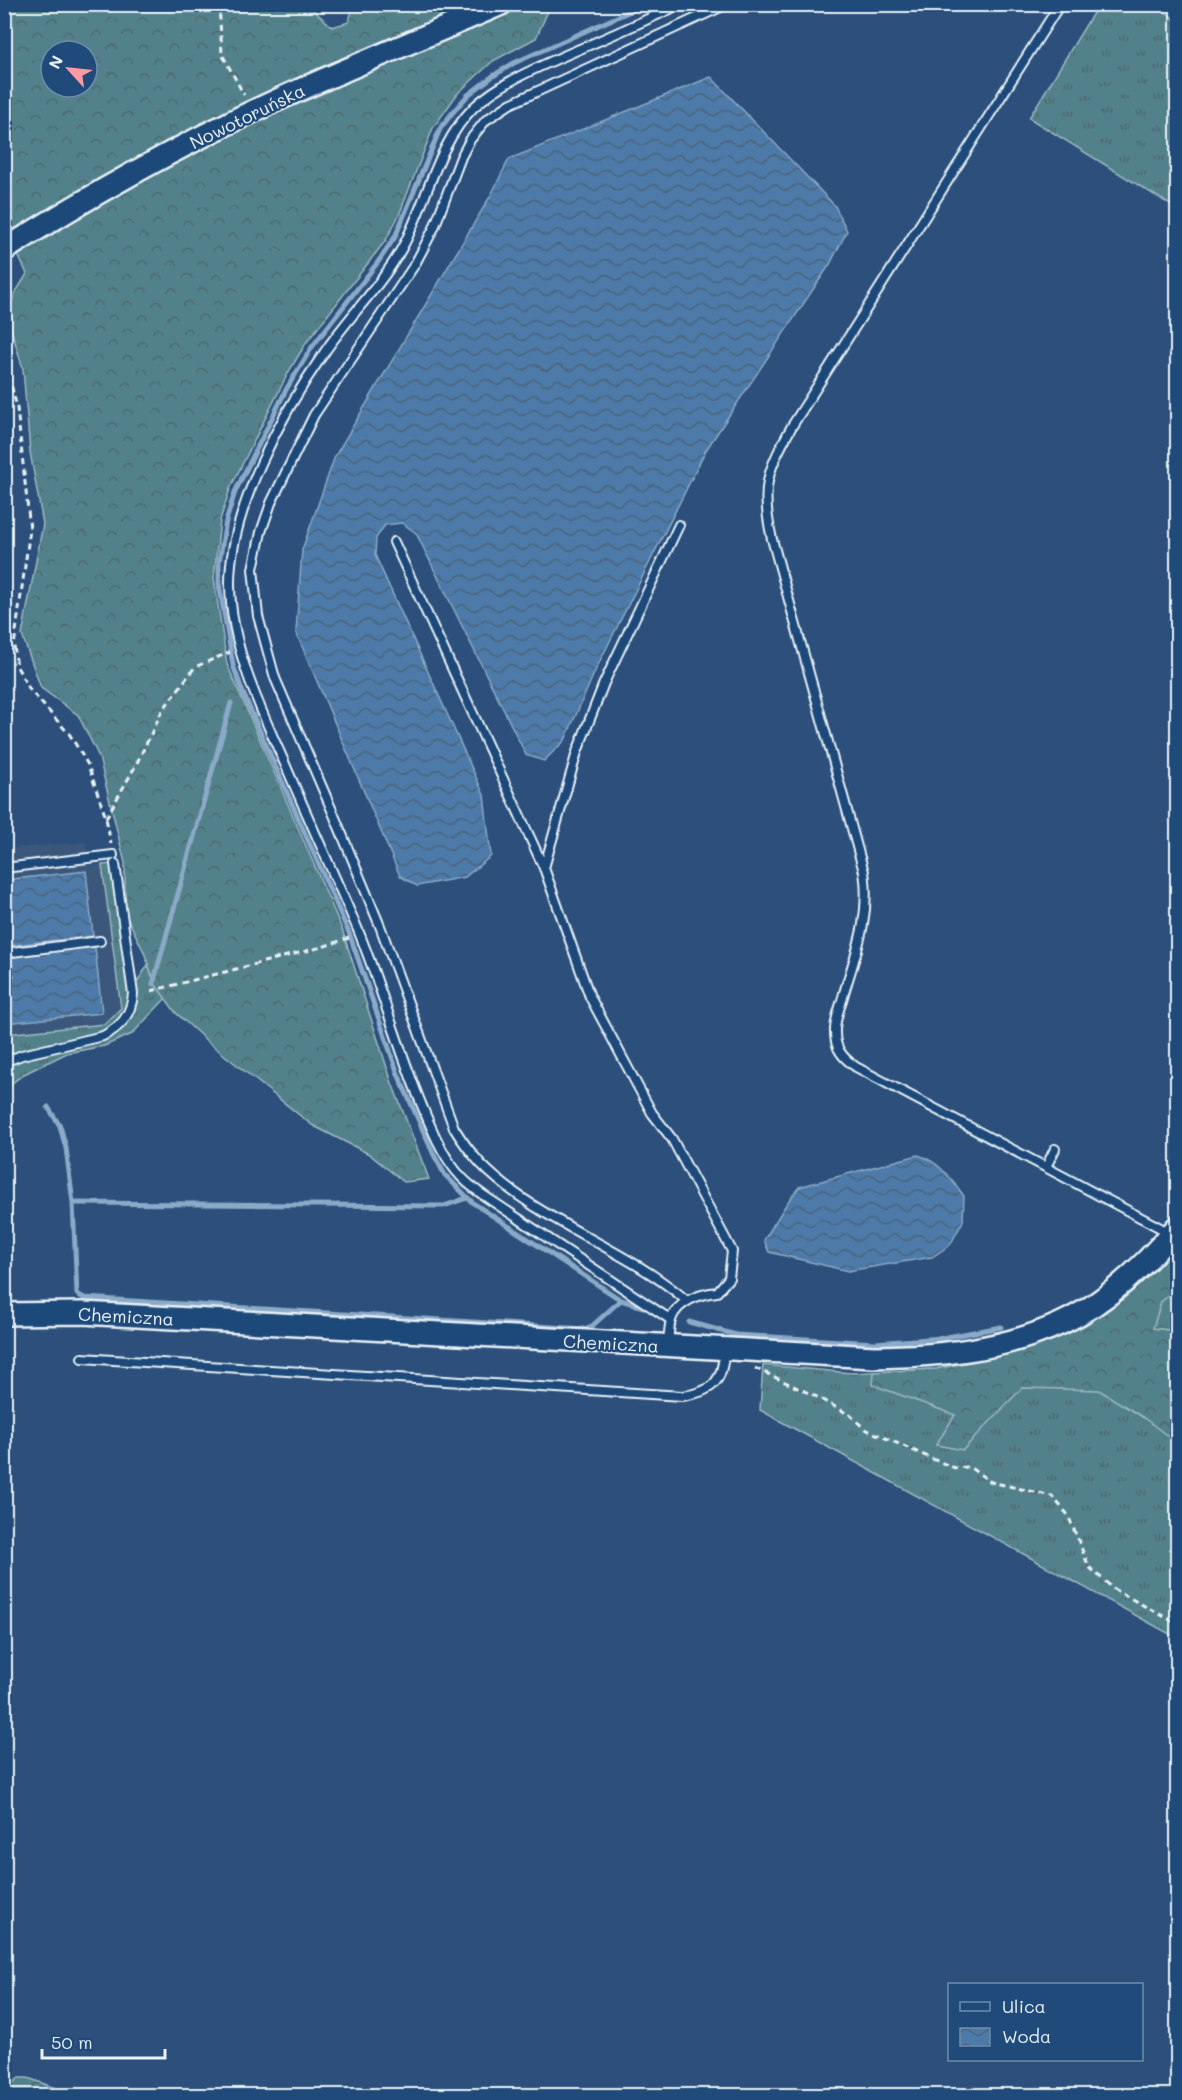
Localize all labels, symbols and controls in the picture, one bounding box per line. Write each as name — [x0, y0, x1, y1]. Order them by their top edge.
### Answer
north arrow — [39, 39, 99, 99]
text: N — [43, 52, 67, 72]
street label: Nowotoruńska — [185, 78, 309, 154]
street label: Chemiczna — [78, 1302, 174, 1330]
street label: Chemiczna — [563, 1329, 659, 1357]
legend — [948, 1983, 1143, 2061]
text: Ulica — [1002, 1994, 1046, 2018]
scale bar — [42, 2022, 165, 2060]
text: Woda — [1002, 2024, 1051, 2048]
text: 50 m — [51, 2030, 93, 2054]

